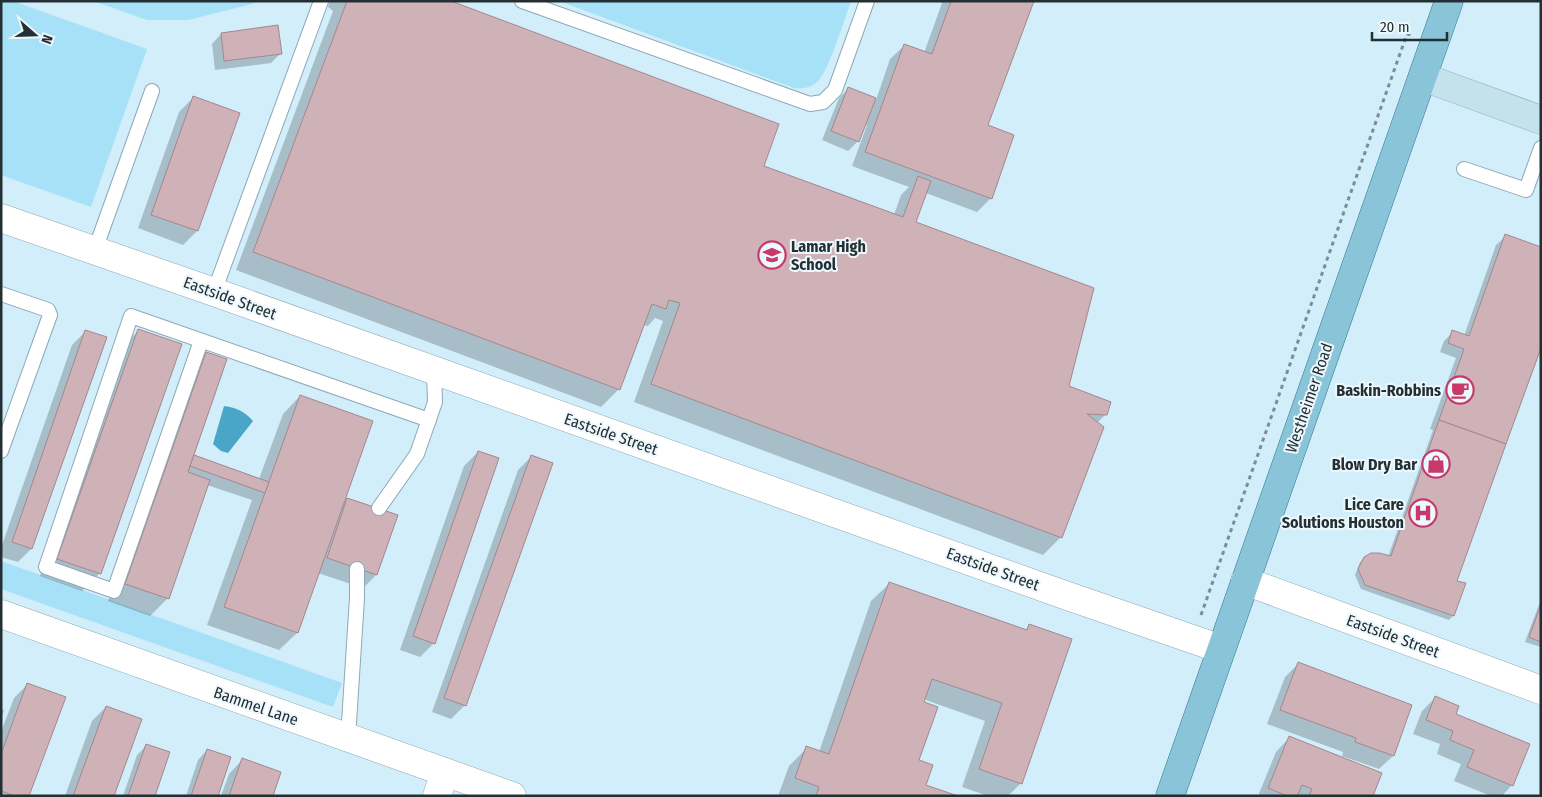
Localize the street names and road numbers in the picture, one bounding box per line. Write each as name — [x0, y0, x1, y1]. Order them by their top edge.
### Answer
street label: Eastside Street — [181, 272, 280, 324]
street label: Westheimer Road — [1281, 341, 1337, 455]
street label: Eastside Street — [562, 409, 661, 459]
street label: Eastside Street — [944, 543, 1043, 595]
street label: Eastside Street — [1344, 610, 1443, 662]
street label: Bammel Lane — [211, 683, 301, 729]

